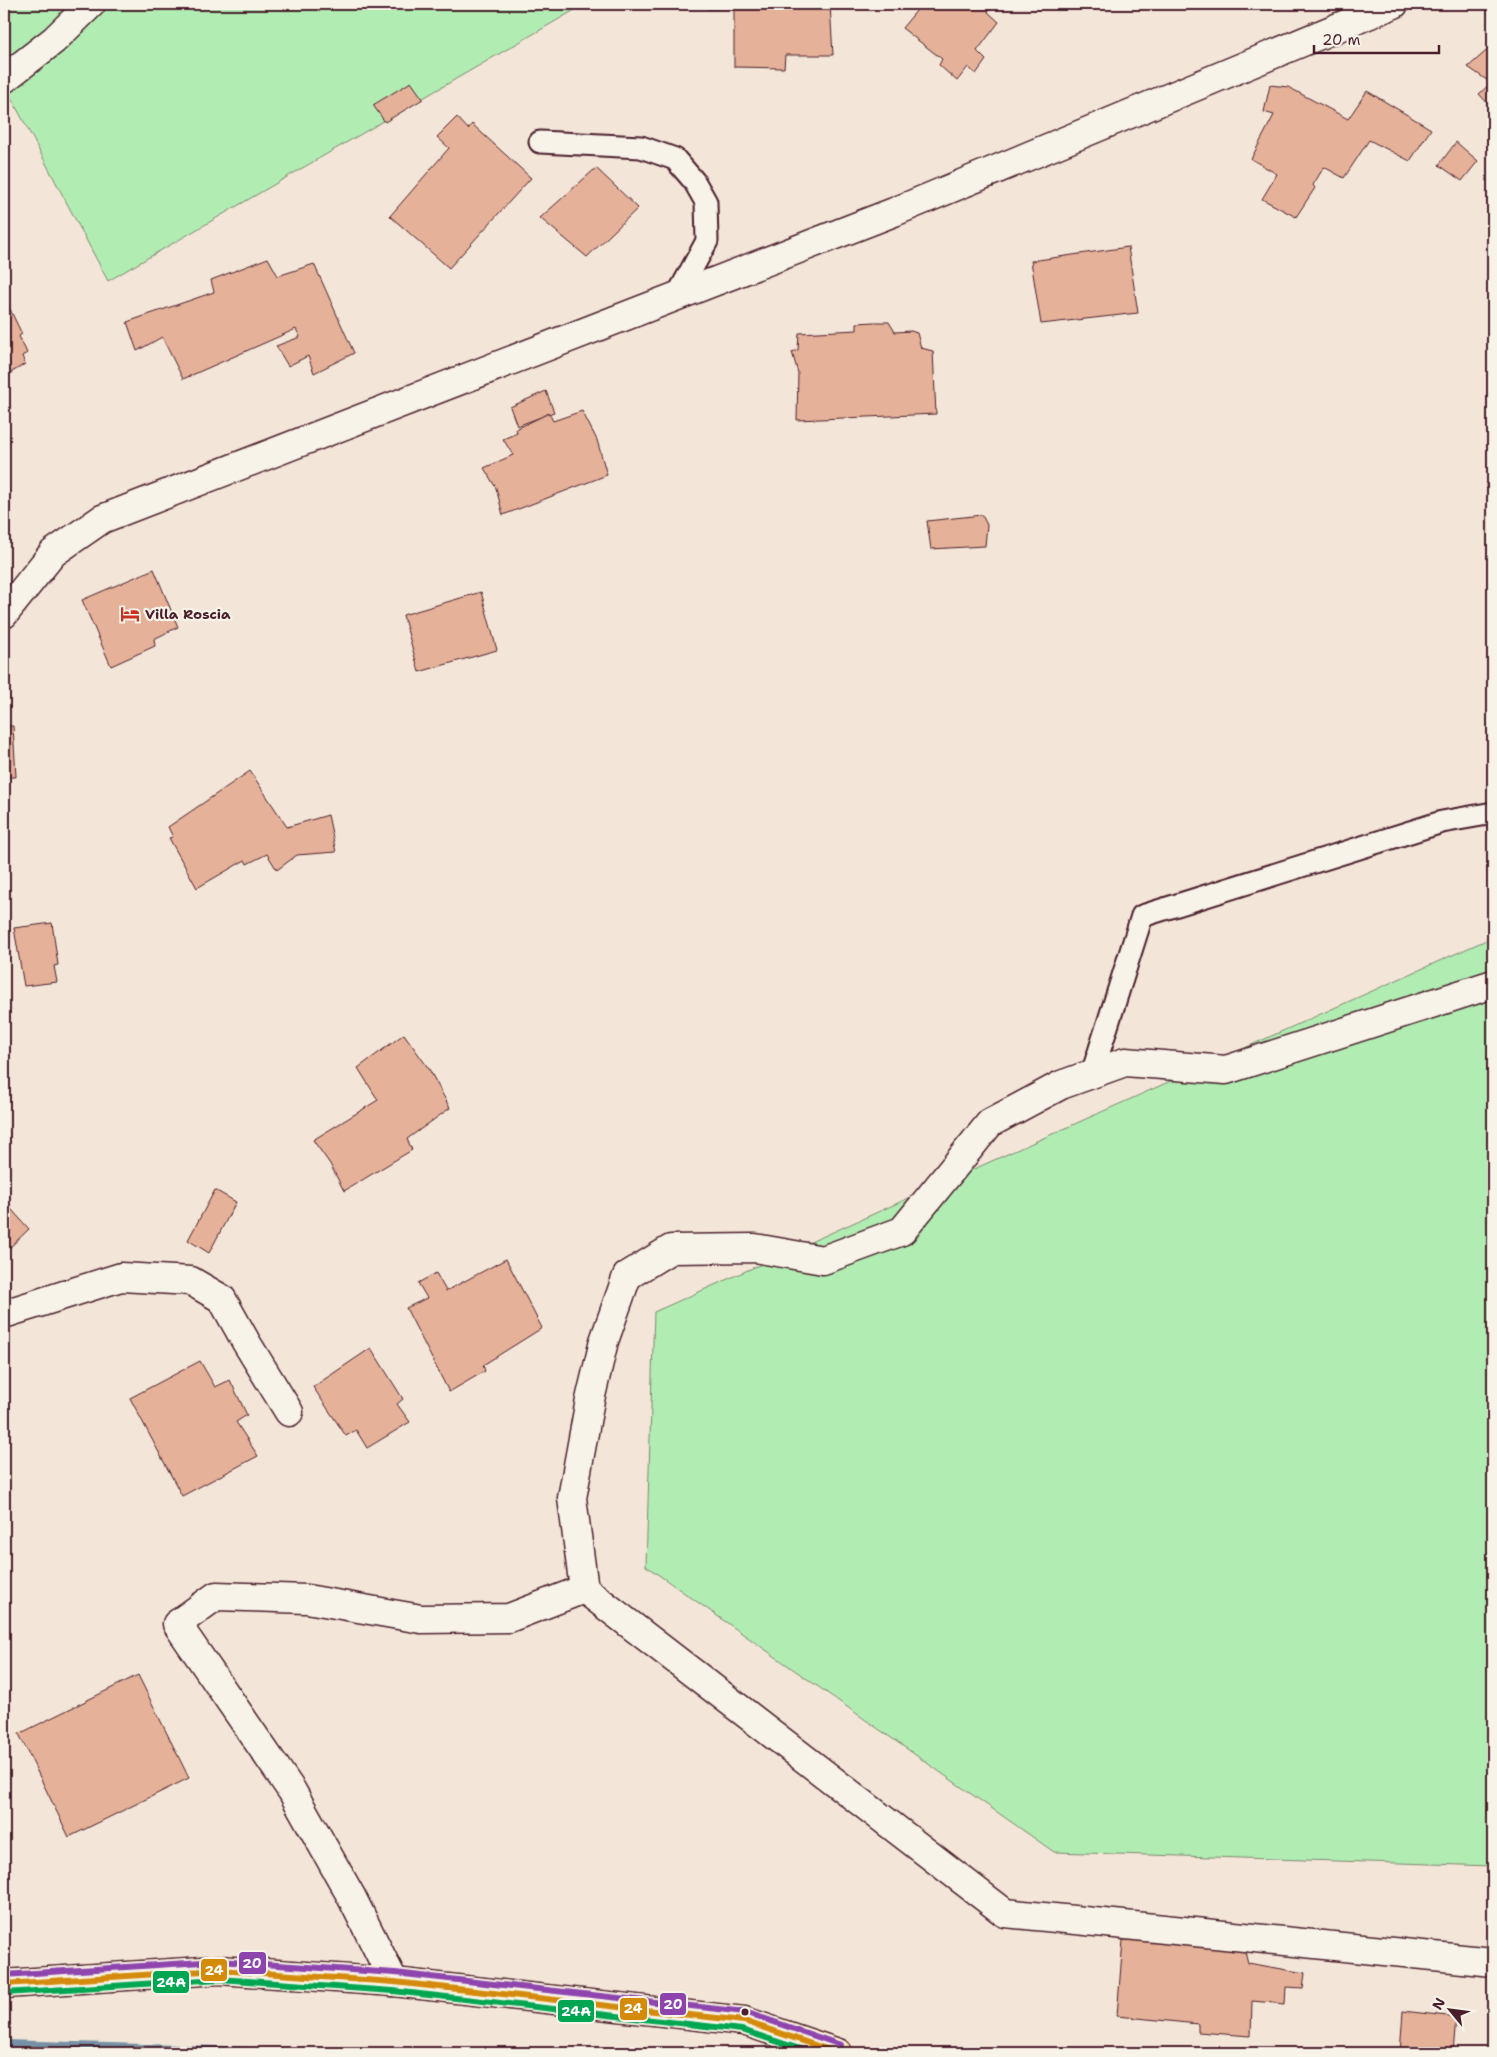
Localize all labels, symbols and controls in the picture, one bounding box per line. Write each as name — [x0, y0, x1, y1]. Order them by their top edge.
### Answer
scale bar — [1314, 22, 1440, 54]
text: 20 m — [1322, 30, 1361, 50]
hotel icon: Villa Roscia — [119, 603, 141, 625]
place label: Villa Roscia — [145, 605, 231, 623]
line badge: 20 — [238, 1951, 267, 1975]
text: 20 — [242, 1954, 262, 1972]
line badge: 24 — [200, 1958, 228, 1982]
text: 24 — [204, 1961, 224, 1979]
line badge: 24A — [152, 1970, 190, 1994]
text: 24A — [156, 1973, 186, 1991]
north arrow — [1424, 1984, 1474, 2034]
line badge: 20 — [659, 1992, 687, 2016]
text: N — [1428, 1994, 1449, 2013]
text: 20 — [663, 1995, 683, 2013]
line badge: 24 — [619, 1997, 648, 2021]
line badge: 24A — [557, 1999, 595, 2023]
text: 24 — [623, 1999, 643, 2017]
text: 24A — [561, 2002, 591, 2020]
unlabelled marker — [740, 2007, 750, 2017]

